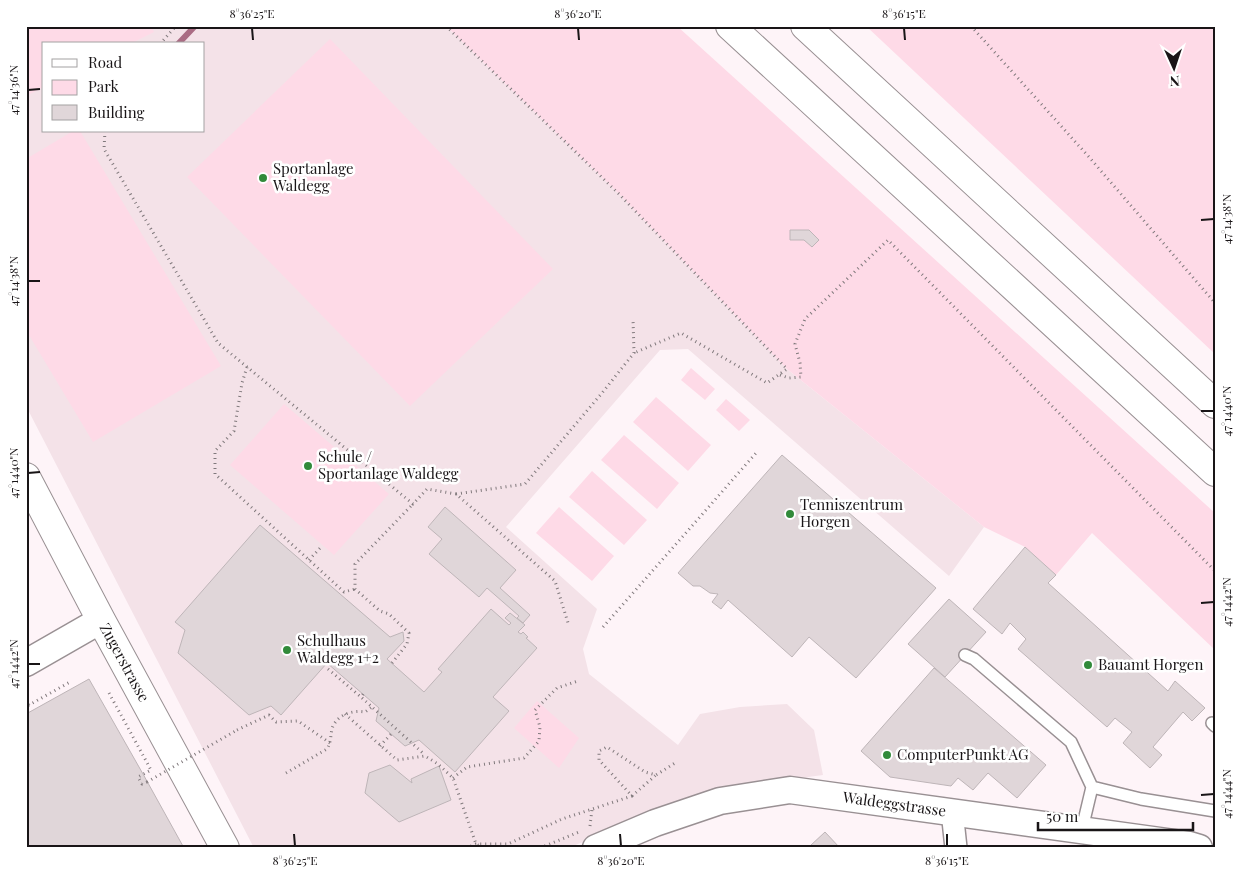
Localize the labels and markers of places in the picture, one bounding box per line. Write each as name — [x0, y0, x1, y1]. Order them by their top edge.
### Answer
place label: Sportanlage Waldegg — [272, 158, 354, 195]
marker: Sportanlage Waldegg — [257, 172, 269, 184]
place label: Schule / Sportanlage Waldegg — [318, 446, 458, 483]
marker: Schule / Sportanlage Waldegg — [302, 460, 314, 472]
place label: Tenniszentrum Horgen — [800, 494, 904, 531]
marker: Tenniszentrum Horgen — [784, 508, 796, 520]
place label: Schulhaus Waldegg 1+2 — [296, 630, 379, 667]
marker: Schulhaus Waldegg 1+2 — [281, 644, 293, 656]
place label: Bauamt Horgen — [1098, 654, 1203, 674]
marker: Bauamt Horgen — [1082, 659, 1094, 671]
place label: ComputerPunkt AG — [897, 744, 1029, 764]
marker: ComputerPunkt AG — [881, 749, 893, 761]

